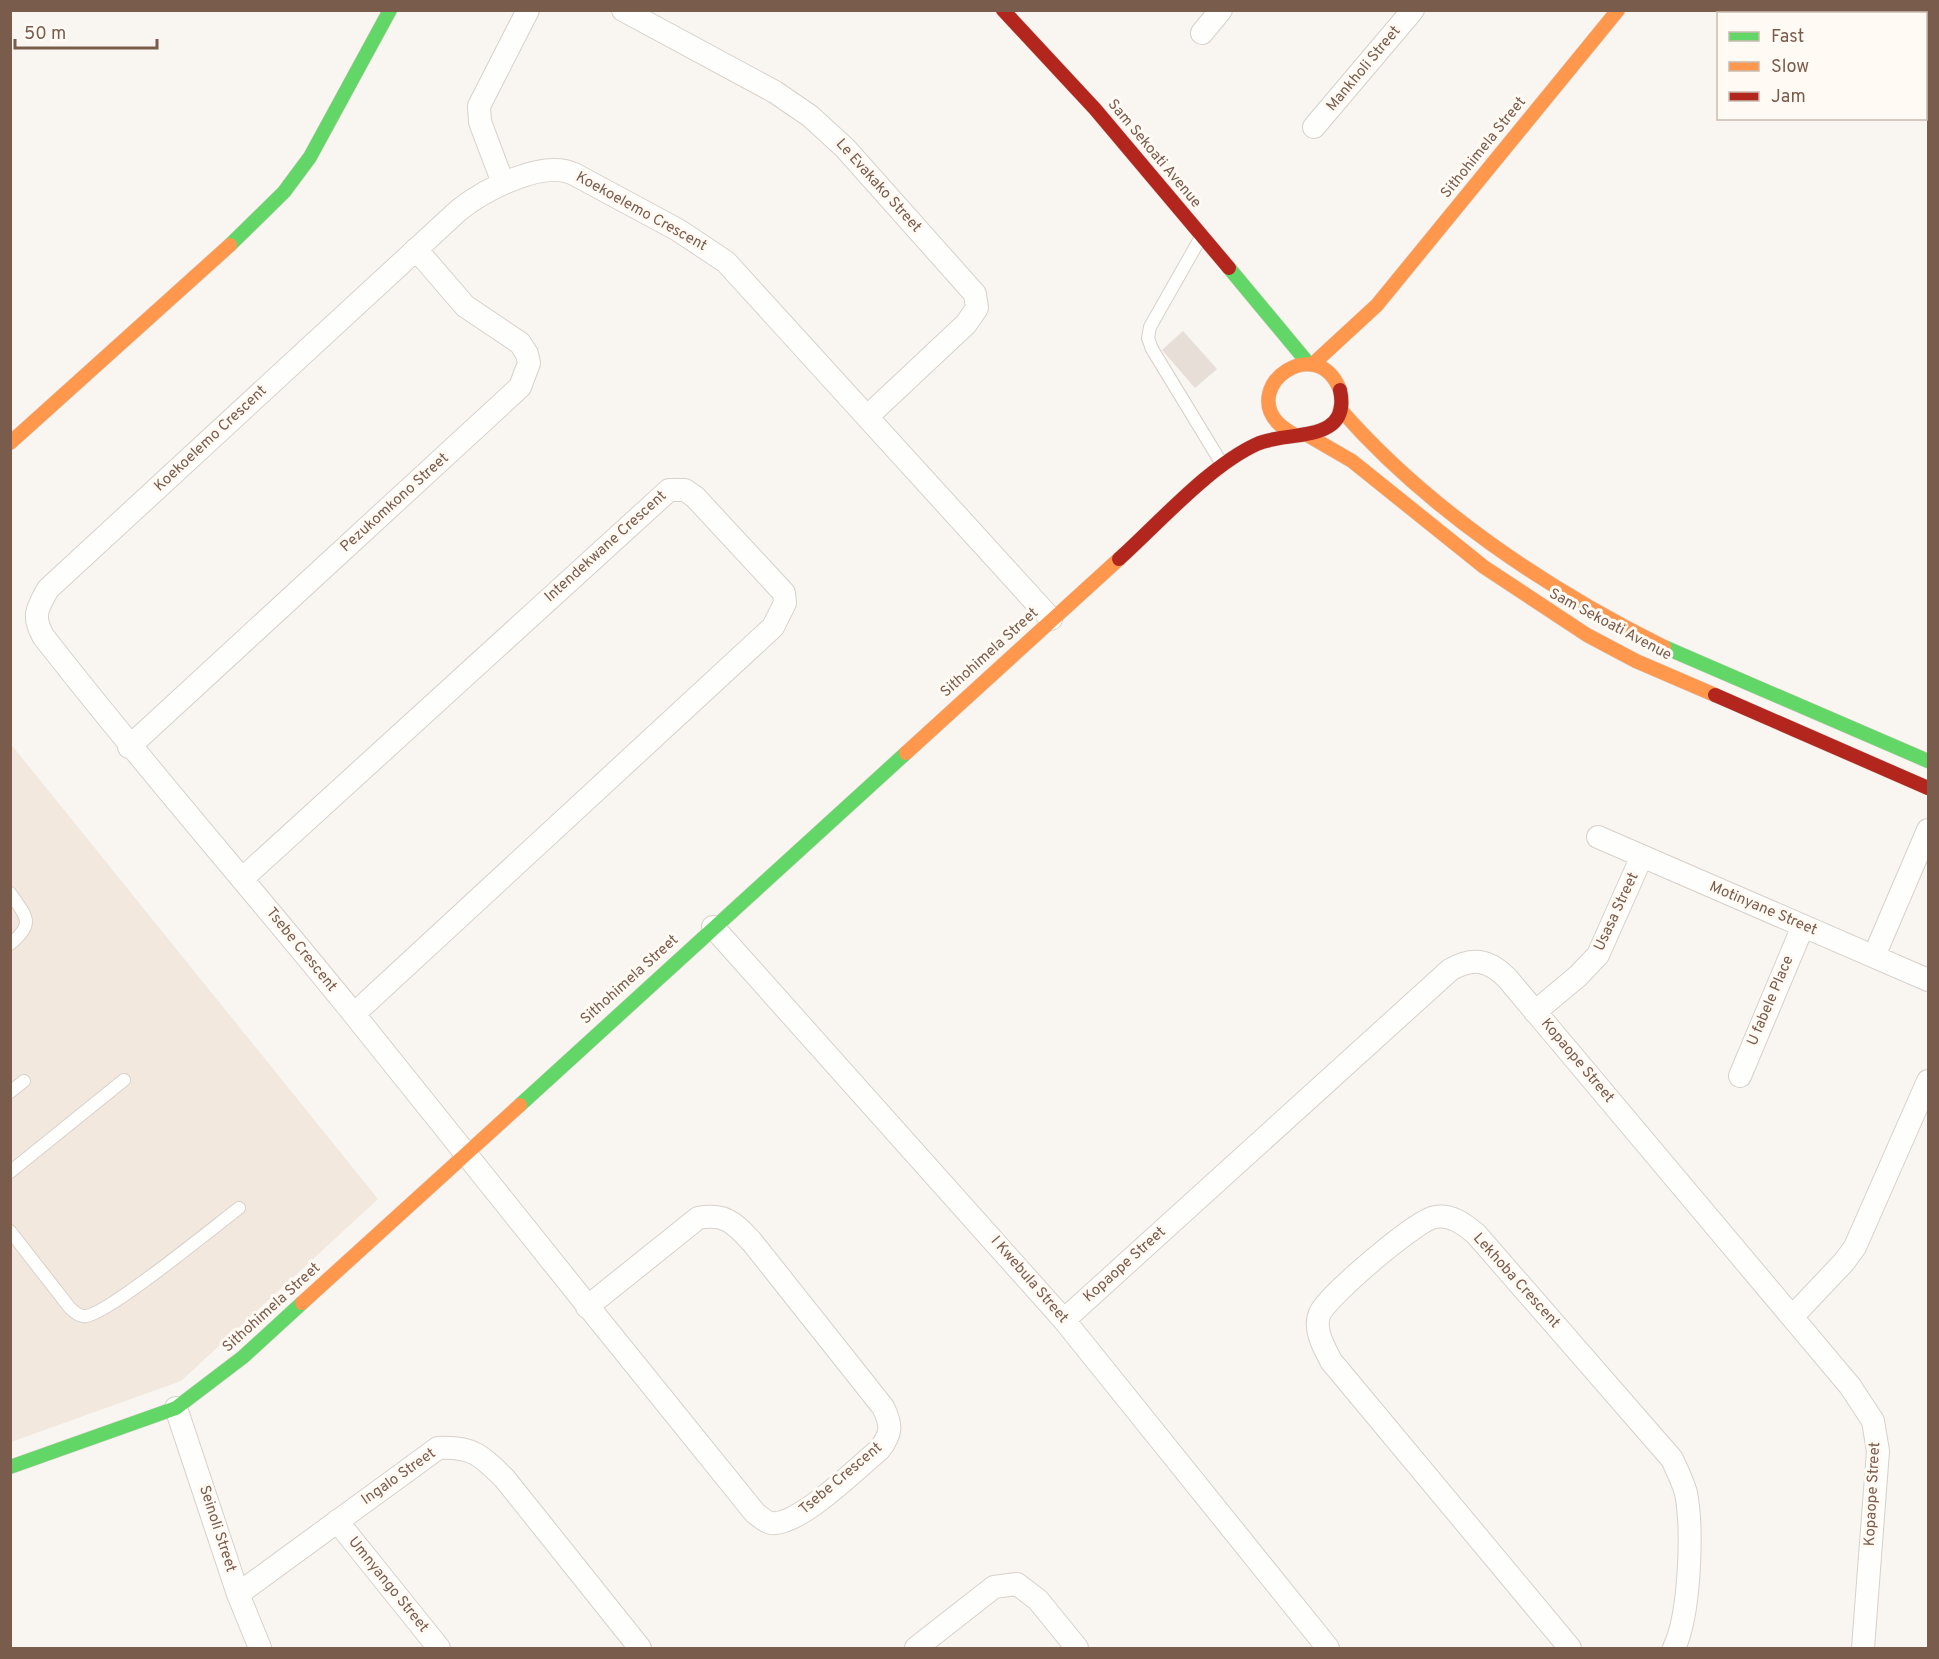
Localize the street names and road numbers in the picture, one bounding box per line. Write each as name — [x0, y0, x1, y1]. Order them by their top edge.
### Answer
street label: Mankholi Street — [1323, 22, 1405, 116]
street label: Sithohimela Street — [1437, 93, 1531, 203]
street label: Sam Sekoati Avenue — [1103, 96, 1205, 212]
street label: Le Evakako Street — [831, 135, 925, 237]
street label: Koekoelemo Crescent — [572, 168, 710, 256]
street label: Koekoelemo Crescent — [151, 382, 271, 496]
street label: Pezukomkono Street — [337, 449, 453, 557]
street label: Intendekwane Crescent — [541, 487, 671, 607]
street label: Sam Sekoati Avenue — [1545, 585, 1675, 665]
street label: Sithohimela Street — [937, 604, 1043, 702]
street label: Usasa Street — [1591, 870, 1643, 954]
street label: Motinyane Street — [1706, 878, 1820, 940]
street label: Tsebe Crescent — [261, 904, 341, 996]
street label: Sithohimela Street — [577, 931, 683, 1029]
street label: U fabele Place — [1743, 953, 1799, 1049]
street label: Kopaope Street — [1536, 1015, 1618, 1107]
street label: Kopaope Street — [1080, 1223, 1170, 1307]
street label: Lekhoba Crescent — [1468, 1230, 1564, 1332]
street label: I Kwebula Street — [986, 1233, 1072, 1327]
street label: Sithohimela Street — [219, 1259, 325, 1357]
street label: Tsebe Crescent — [796, 1439, 886, 1519]
street label: Kopaope Street — [1861, 1441, 1885, 1547]
street label: Ingalo Street — [358, 1444, 440, 1510]
street label: Seinoli Street — [194, 1483, 240, 1575]
street label: Umnyango Street — [344, 1533, 432, 1637]

